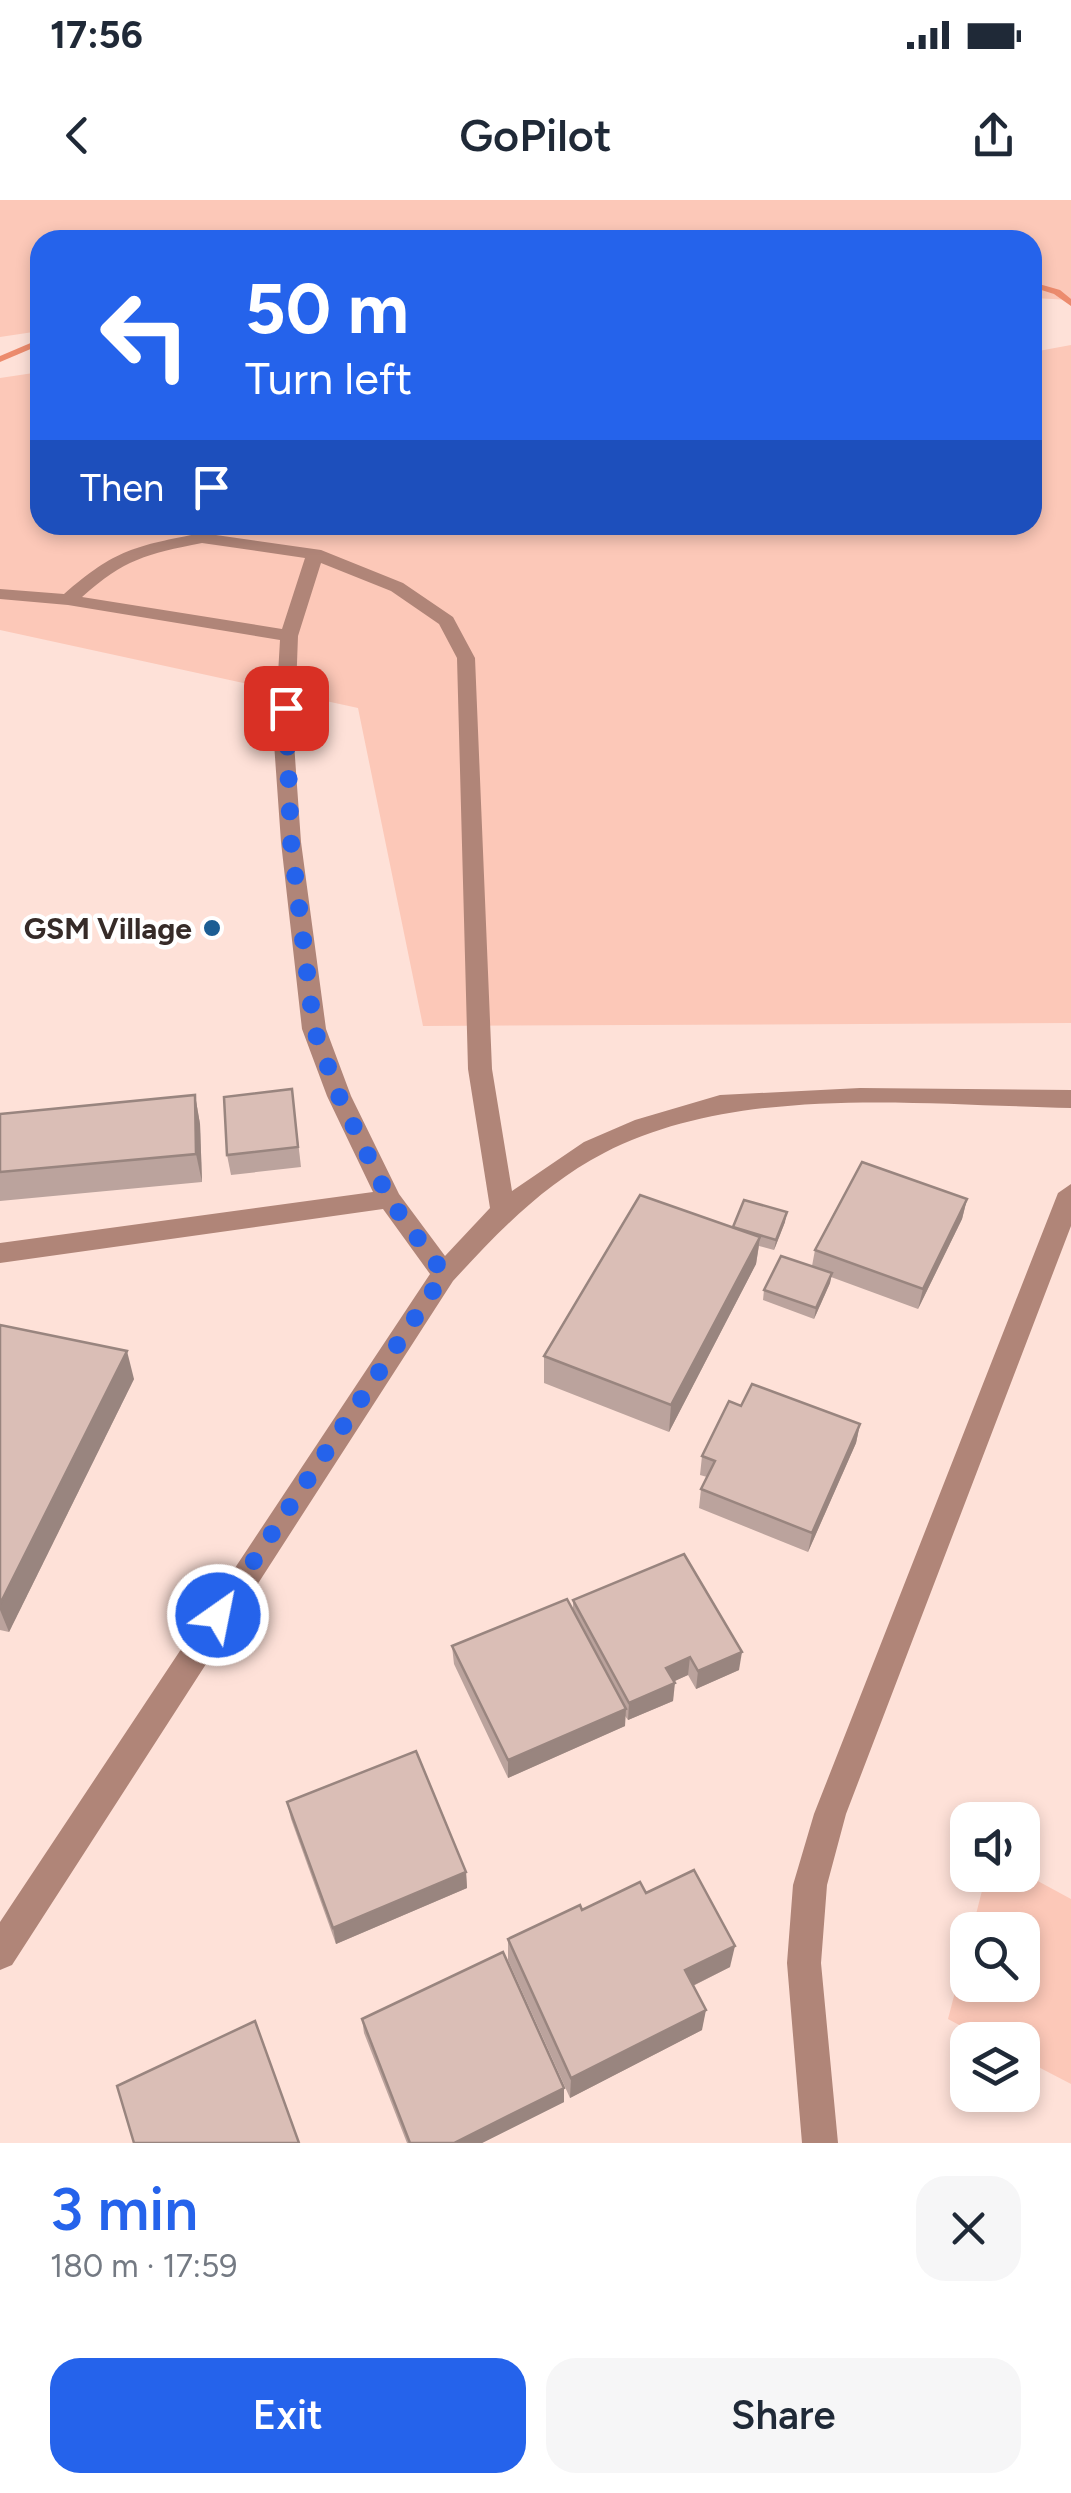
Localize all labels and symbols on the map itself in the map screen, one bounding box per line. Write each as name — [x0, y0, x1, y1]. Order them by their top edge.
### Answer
pin — [244, 666, 329, 751]
place label: GSM Village — [24, 910, 192, 947]
marker: GSM Village — [201, 917, 223, 939]
position arrow — [166, 1563, 270, 1667]

